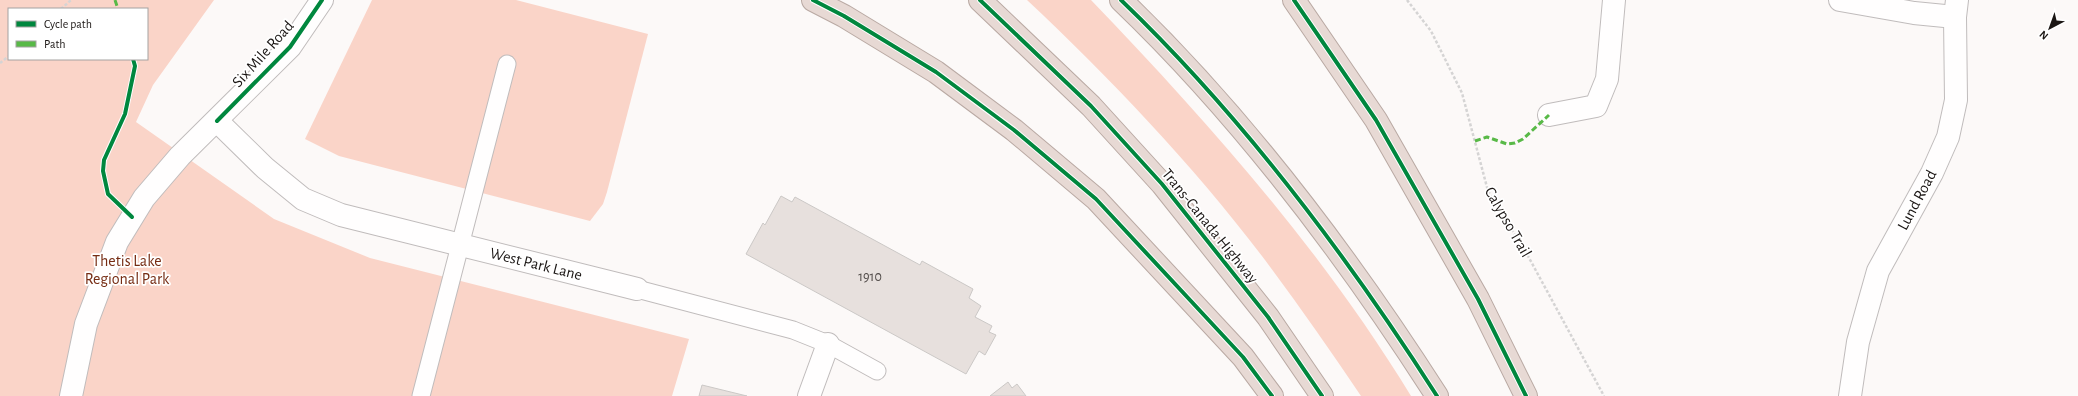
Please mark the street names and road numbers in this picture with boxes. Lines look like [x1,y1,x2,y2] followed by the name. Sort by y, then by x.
[229,18,297,90] street label: Six Mile Road
[1158,165,1261,287] street label: Trans-Canada Highway
[1895,167,1939,233] street label: Lund Road
[1481,184,1534,260] street label: Calypso Trail
[488,245,584,283] street label: West Park Lane

